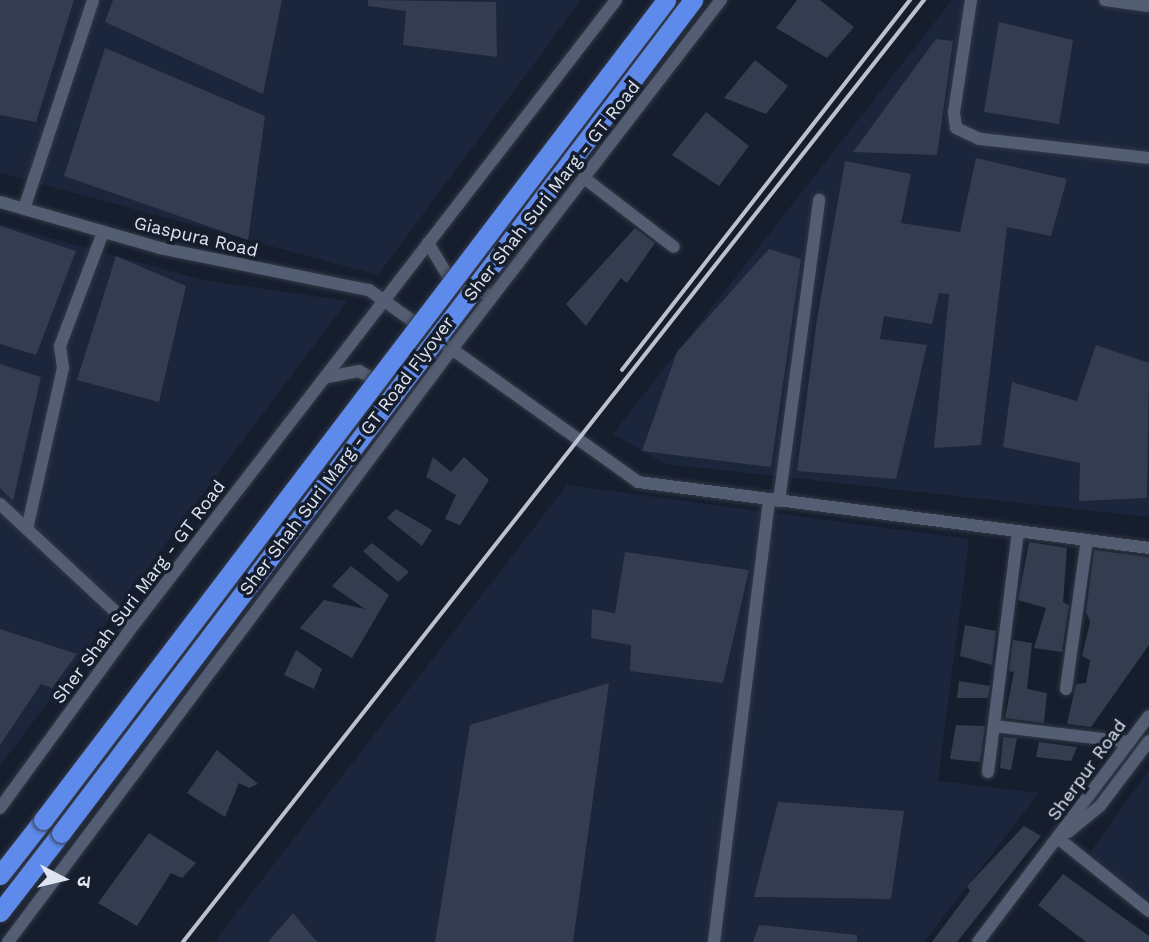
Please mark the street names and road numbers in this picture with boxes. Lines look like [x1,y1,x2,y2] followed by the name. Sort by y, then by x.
[459,76,645,306] street label: Sher Shah Suri Marg - GT Road
[132,212,260,262] street label: Giaspura Road
[235,312,459,600] street label: Sher Shah Suri Marg - GT Road Flyover
[48,476,230,708] street label: Sher Shah Suri Marg - GT Road
[1043,715,1131,825] street label: Sherpur Road

